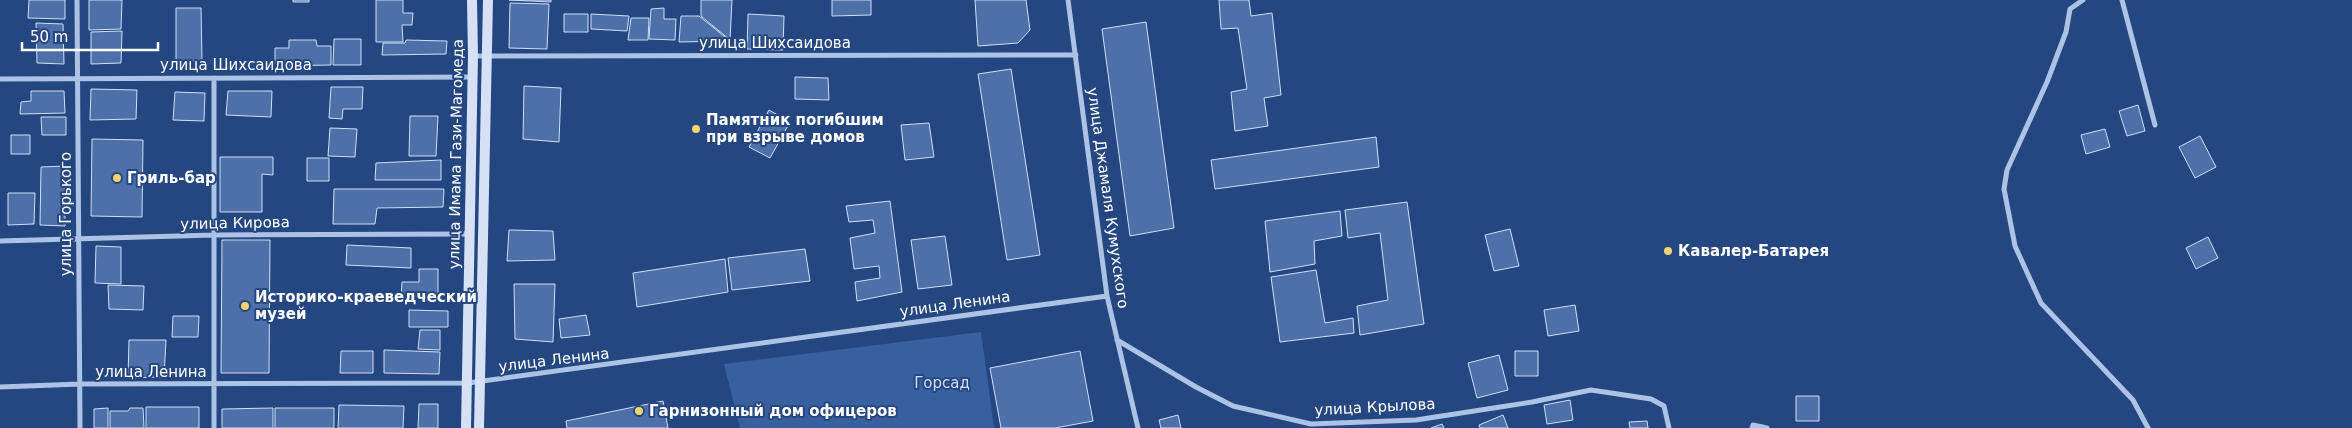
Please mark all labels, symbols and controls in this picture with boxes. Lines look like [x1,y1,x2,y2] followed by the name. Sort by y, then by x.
[22,20,159,52] scale bar
[30,28,68,46] text: 50 m
[699,34,851,52] street label: улица Шихсаидова
[445,39,467,269] street label: улица Имама Гази-Магомеда
[160,56,312,74] street label: улица Шихсаидова
[1084,86,1132,310] street label: улица Джамаля Кумухского
[706,111,884,146] place label: Памятник погибшим при взрыве домов
[690,123,702,135] marker: Памятник погибшим при взрыве домов
[57,152,75,276] street label: улица Горького
[127,169,216,187] place label: Гриль-бар
[111,172,123,184] marker: Гриль-бар
[180,213,290,233] street label: улица Кирова
[1678,242,1829,260] place label: Кавалер-Батарея
[1662,245,1674,257] marker: Кавалер-Батарея
[899,287,1011,321] street label: улица Ленина
[255,288,477,323] place label: Историко-краеведческий музей
[239,300,251,312] marker: Историко-краеведческий музей
[498,344,610,376] street label: улица Ленина
[95,363,207,381] street label: улица Ленина
[914,374,970,392] park label: Горсад
[1314,395,1436,419] street label: улица Крылова
[649,402,897,420] place label: Гарнизонный дом офицеров
[633,405,645,417] marker: Гарнизонный дом офицеров

